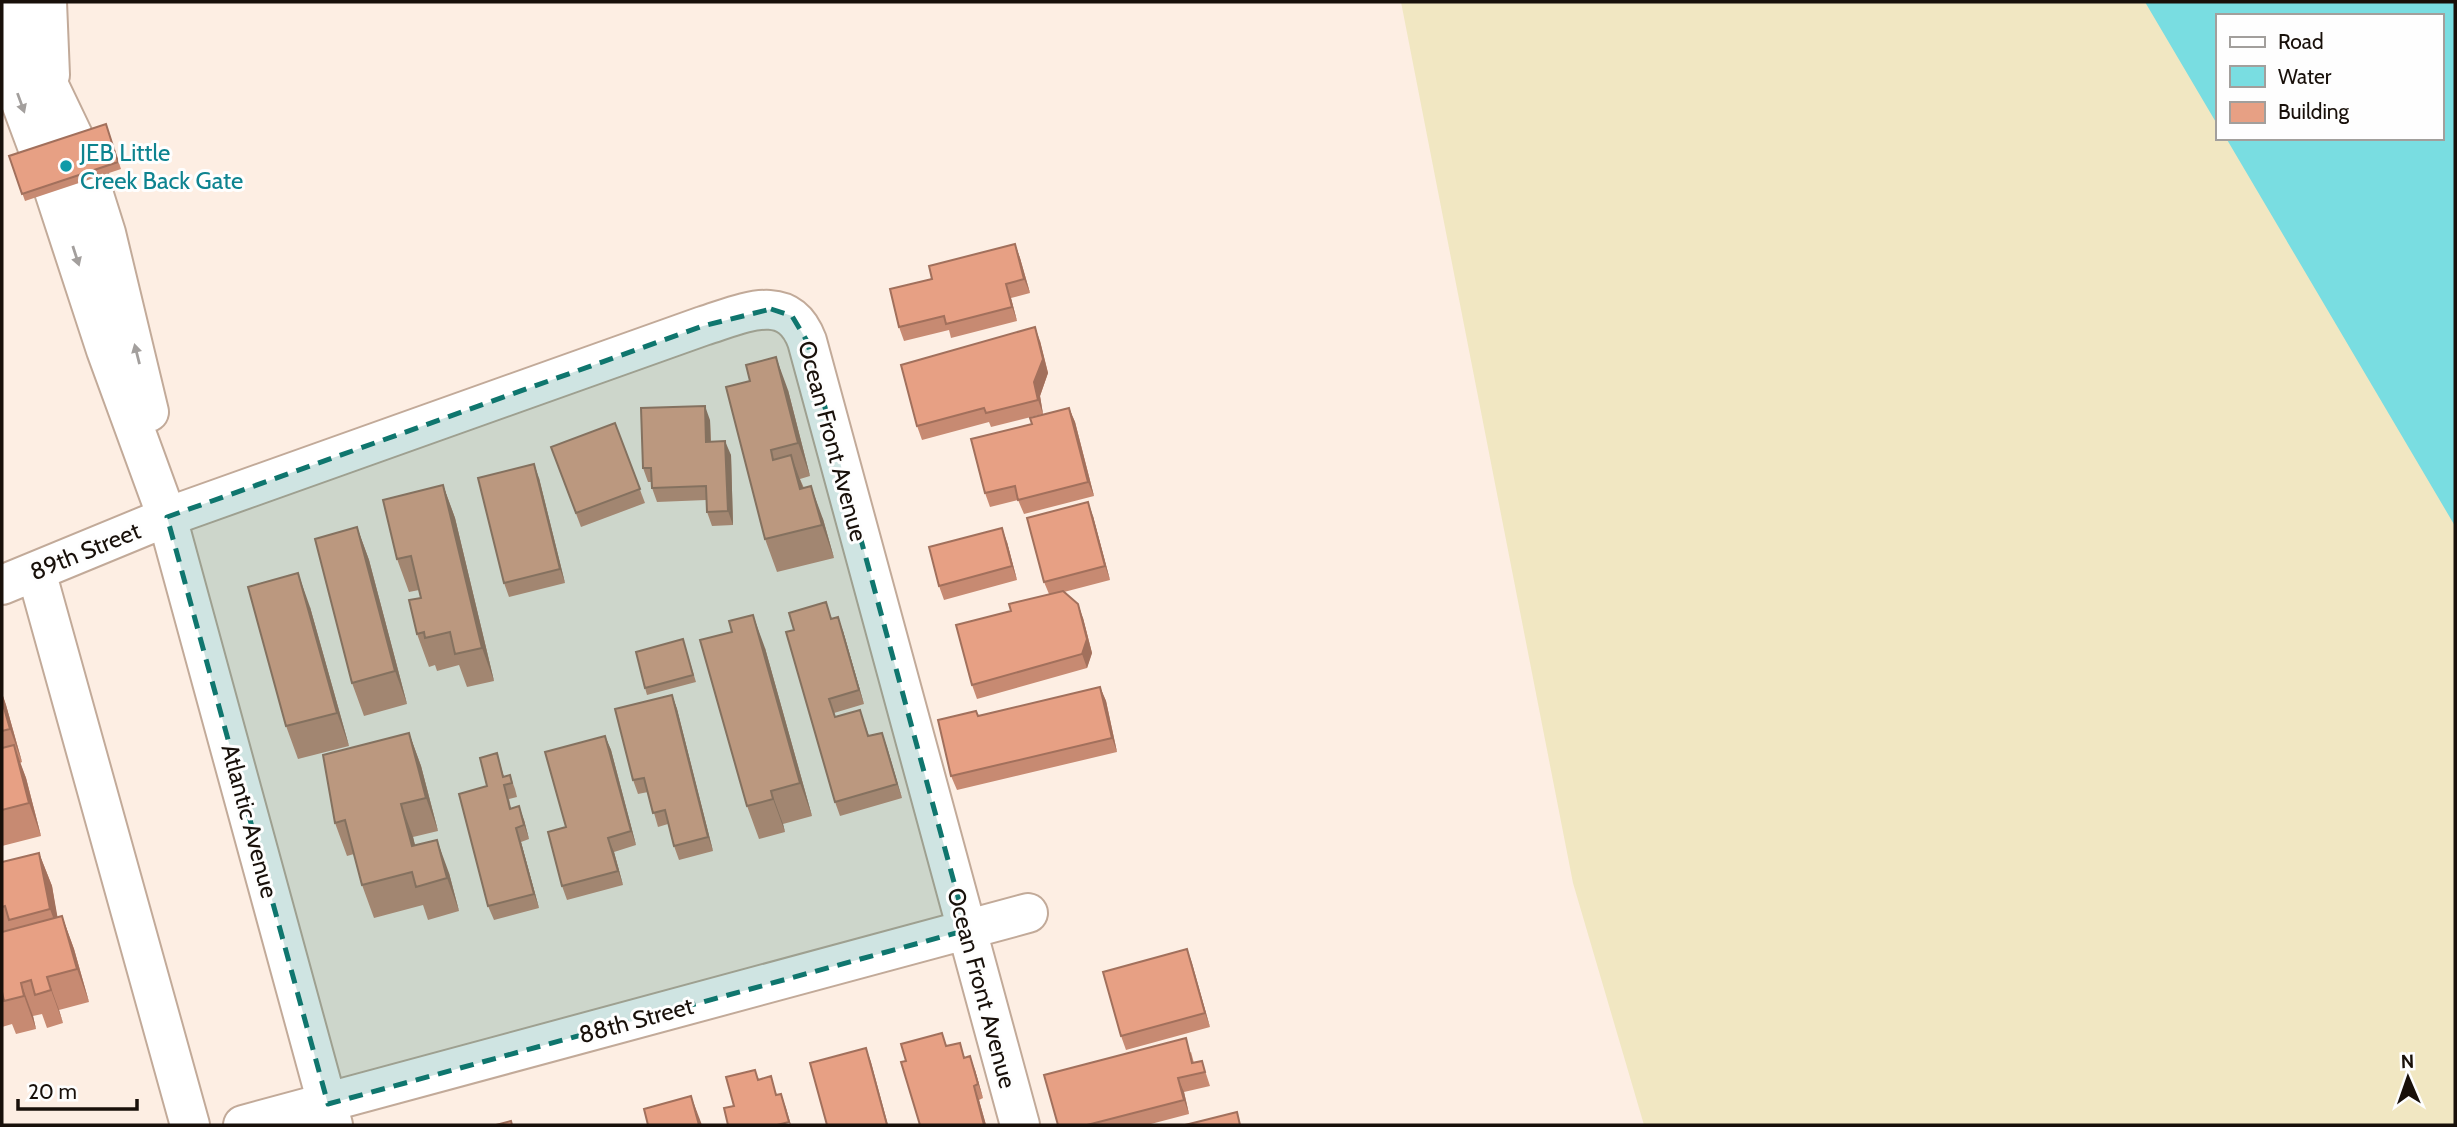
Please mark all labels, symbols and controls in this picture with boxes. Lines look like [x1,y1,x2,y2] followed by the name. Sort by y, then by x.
[2216,14,2443,140] legend
[2278,29,2324,54] text: Road
[2278,64,2332,89] text: Water
[15,93,26,114] one-way arrow
[2278,99,2350,124] text: Building
[79,138,243,195] place label: JEB Little Creek Back Gate
[58,158,74,174] marker: JEB Little Creek Back Gate
[71,245,81,266] one-way arrow
[792,338,874,544] street label: Ocean Front Avenue
[131,343,142,365] one-way arrow
[26,516,144,586] street label: 89th Street
[216,741,284,901] street label: Atlantic Avenue
[941,885,1023,1091] street label: Ocean Front Avenue
[576,991,696,1049] street label: 88th Street
[2373,1043,2443,1113] north arrow
[2400,1050,2415,1073] text: N
[18,1068,136,1112] scale bar
[28,1079,77,1104] text: 20 m

